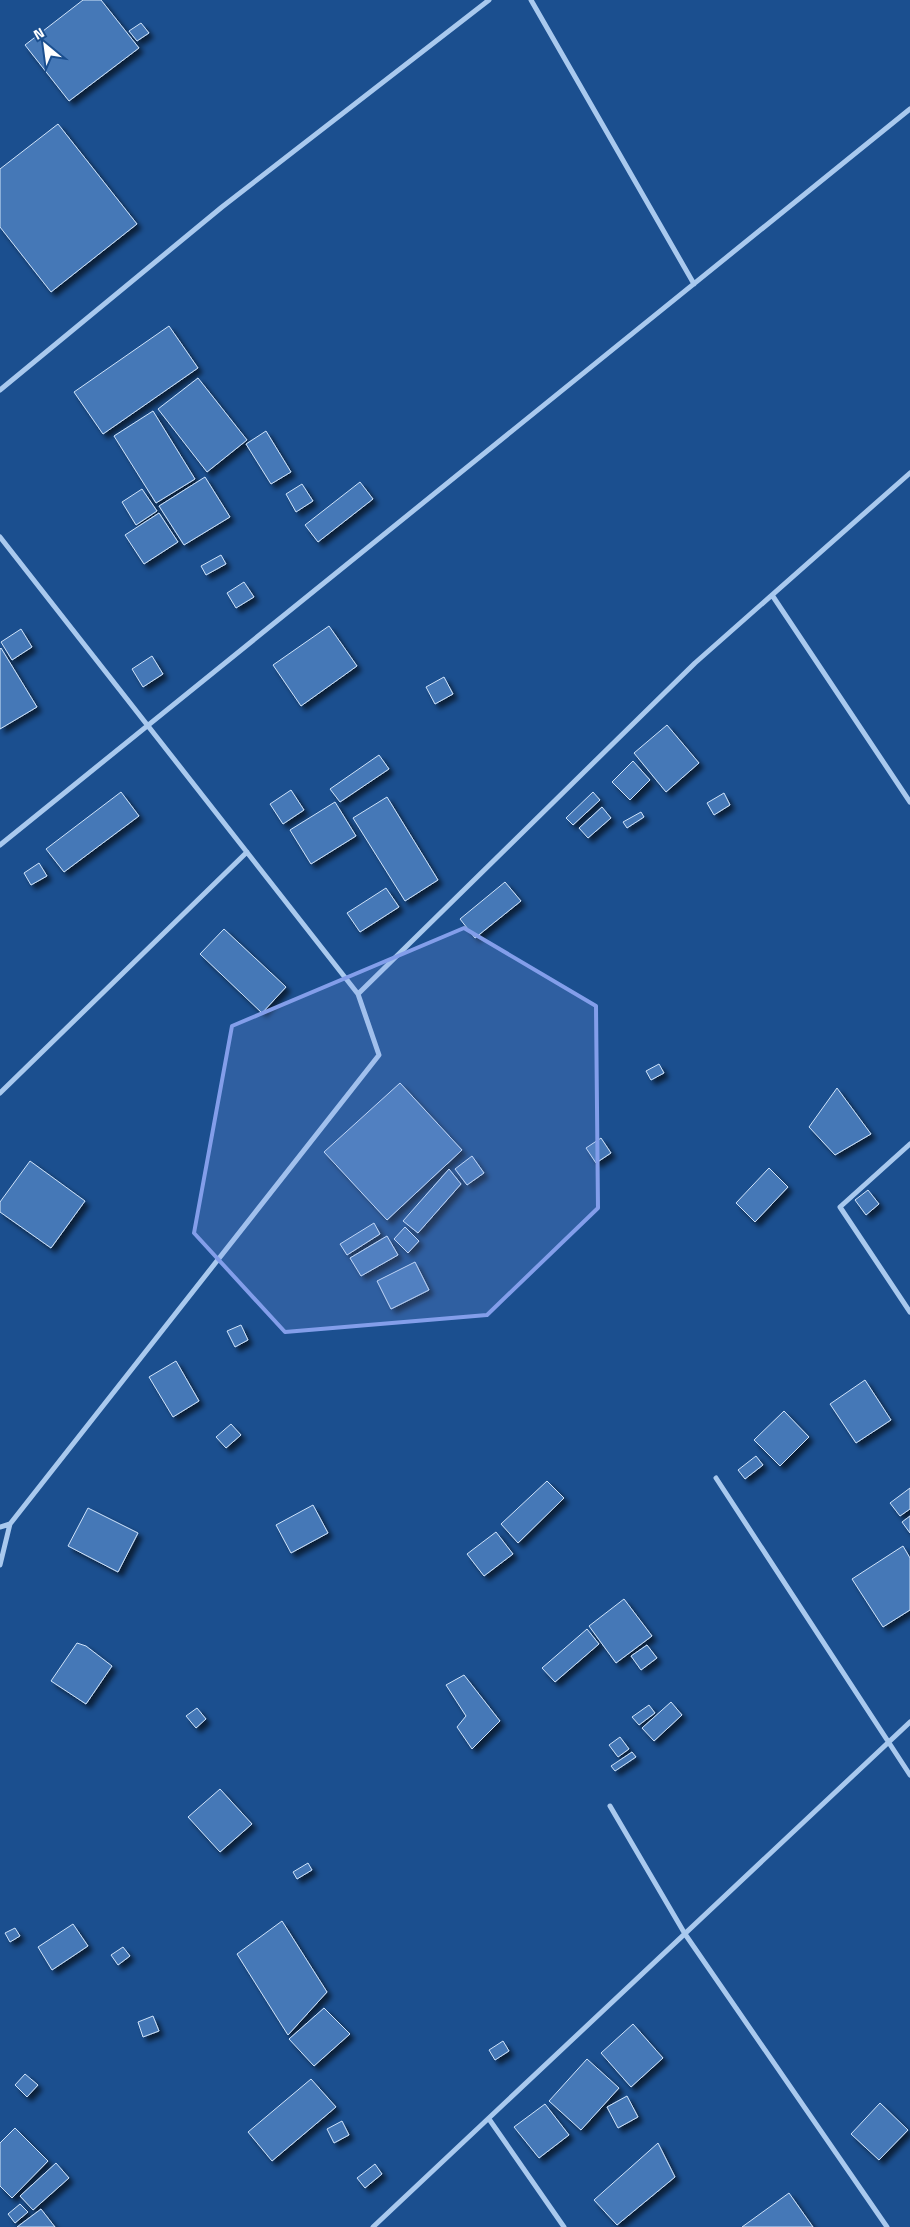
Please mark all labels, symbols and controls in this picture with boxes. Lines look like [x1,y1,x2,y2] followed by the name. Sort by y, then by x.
[20,20,70,70] north arrow
[29,22,48,45] text: N

